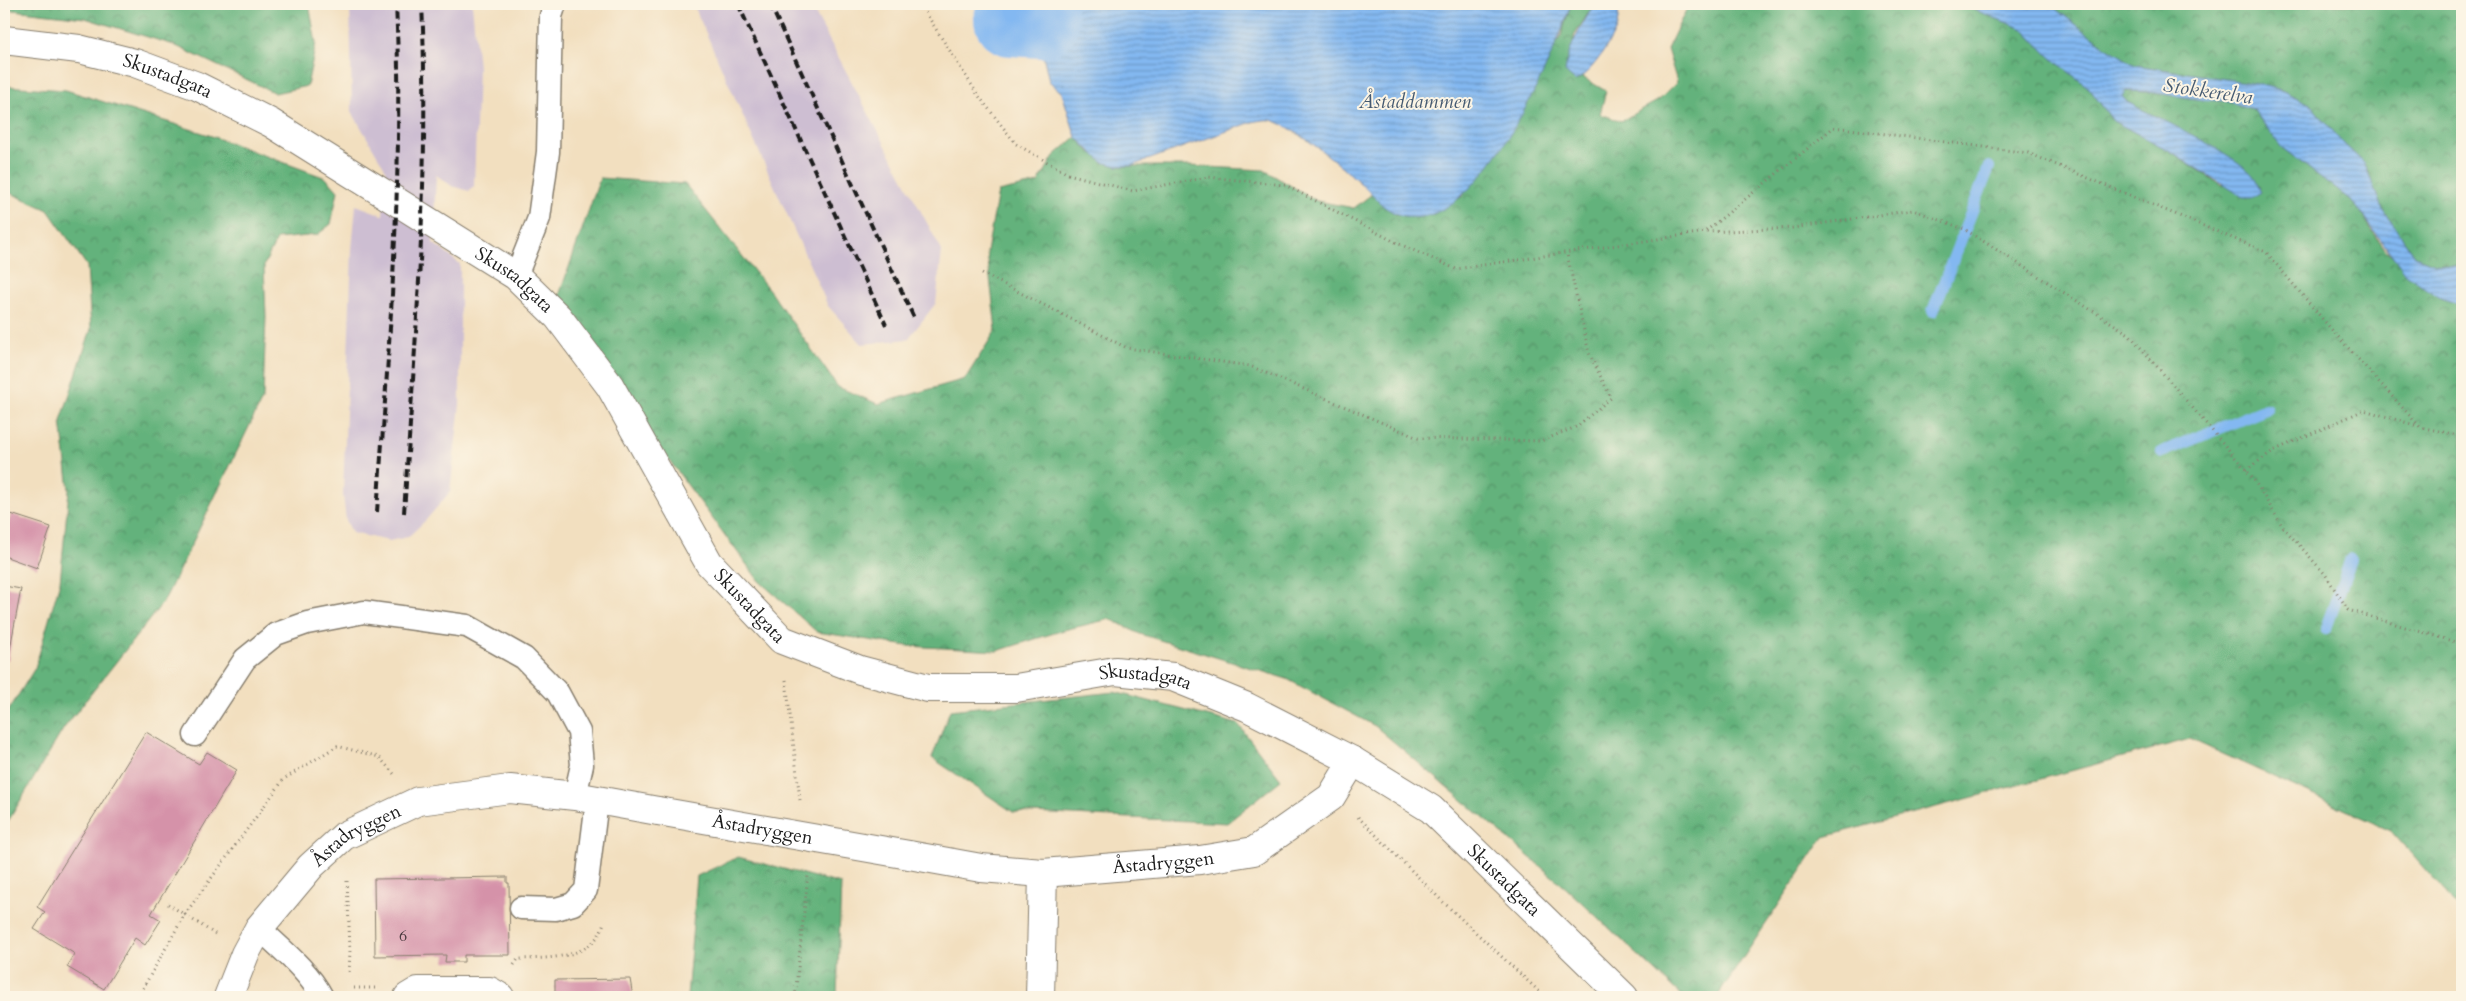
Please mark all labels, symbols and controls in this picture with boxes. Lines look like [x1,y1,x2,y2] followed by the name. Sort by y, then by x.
[120,47,217,105] street label: Skustadgata
[2162,71,2254,111] water label: Stokkerelva
[1358,88,1471,115] water label: Åstaddammen
[470,241,559,319] street label: Skustadgata
[708,563,791,649] street label: Skustadgata
[1097,657,1196,696] street label: Skustadgata
[305,798,406,873] street label: Åstadryggen
[710,808,815,851] street label: Åstadryggen
[1461,838,1547,922] street label: Skustadgata
[1111,845,1216,880] street label: Åstadryggen
[399,925,407,947] house number: 6

